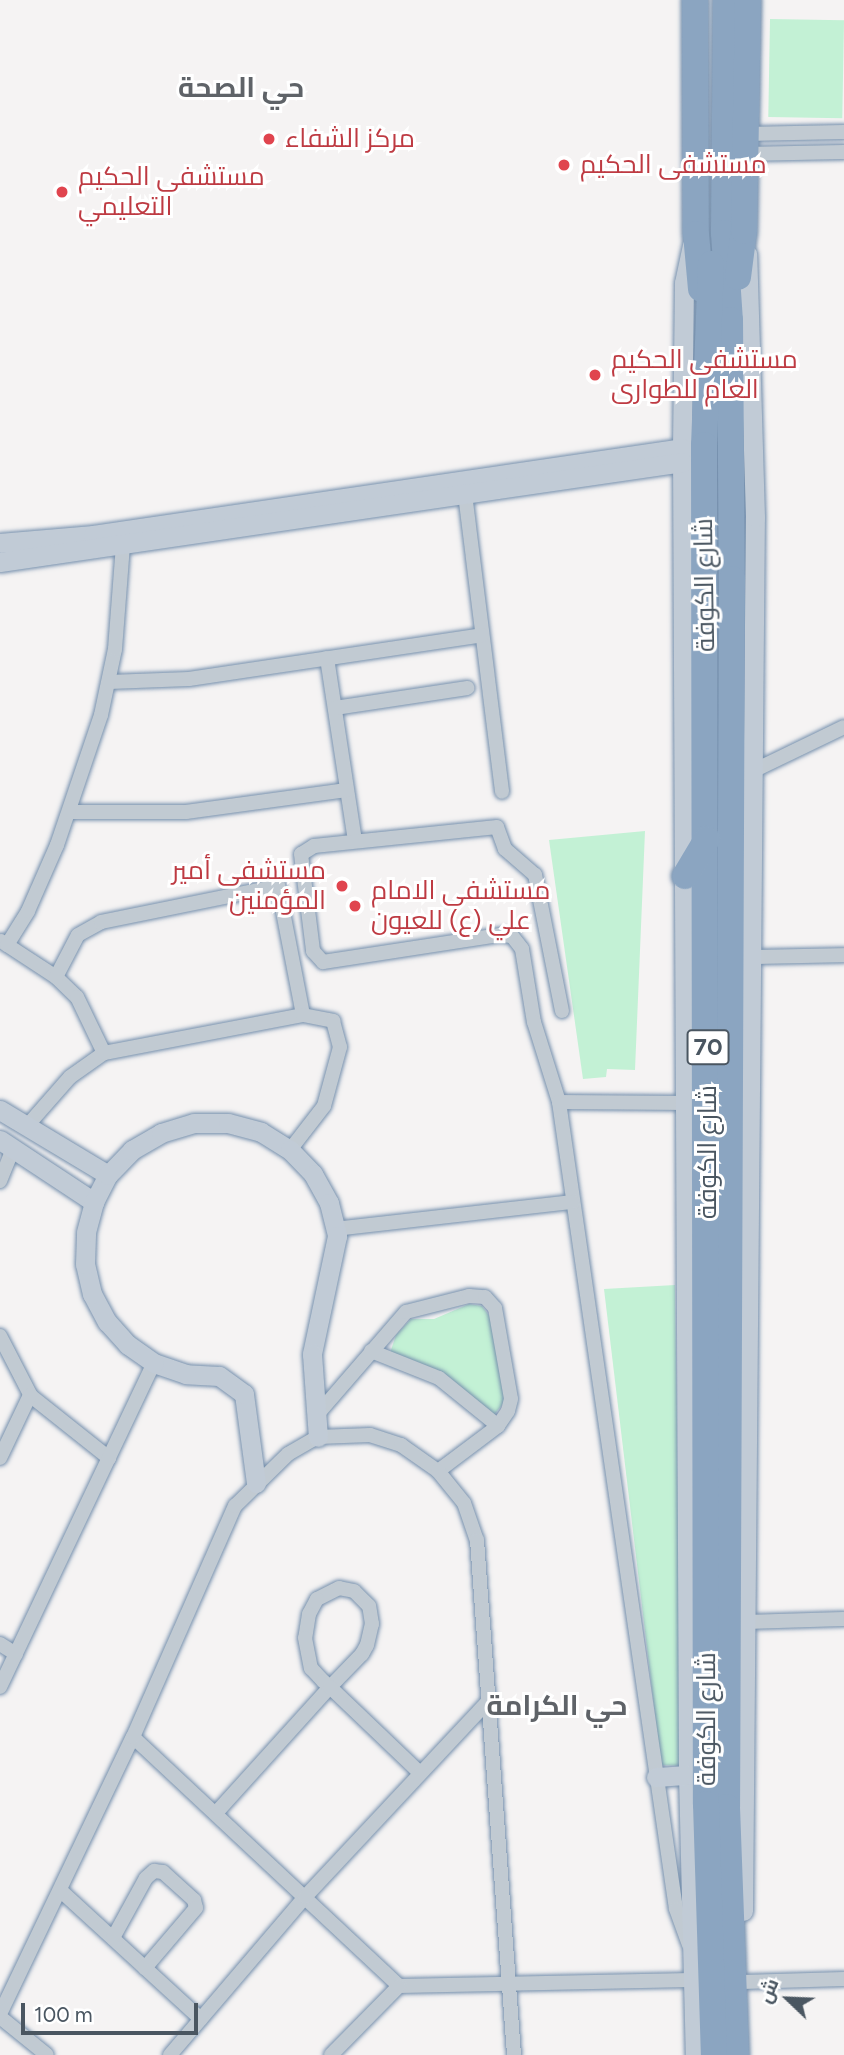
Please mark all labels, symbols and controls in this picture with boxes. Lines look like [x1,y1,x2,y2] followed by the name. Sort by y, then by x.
[178,70,304,104] district label: حي الصحة
[285,123,415,155] place label: مركز الشفاء
[259,129,279,149] marker: مركز الشفاء
[580,149,767,181] place label: مستشفى الحكيم
[554,155,574,175] marker: مستشفى الحكيم
[78,161,265,222] place label: مستشفى الحكيم التعليمي
[52,182,72,202] marker: مستشفى الحكيم التعليمي
[611,344,798,406] place label: مستشفى الحكيم العام للطوارى
[585,365,605,385] marker: مستشفى الحكيم العام للطوارى
[688,518,722,652] street label: شارع الكوفة
[172,855,326,917] place label: مستشفى أمير المؤمنين
[371,875,550,936] place label: مستشفى الامام علي (ع) للعيون
[332,876,352,896] marker: مستشفى أمير المؤمنين
[345,896,365,916] marker: مستشفى الامام علي (ع) للعيون
[685,1027,731,1068] road number: 70
[692,1085,724,1219] street label: شارع الكوفة
[691,1652,723,1786] street label: شارع الكوفة
[487,1688,627,1722] district label: حي الكرامة
[753,1964,823,2034] north arrow
[753,1975,784,2006] text: ش
[24,1988,201,2032] scale bar
[34,2002,93,2027] text: 100 m

